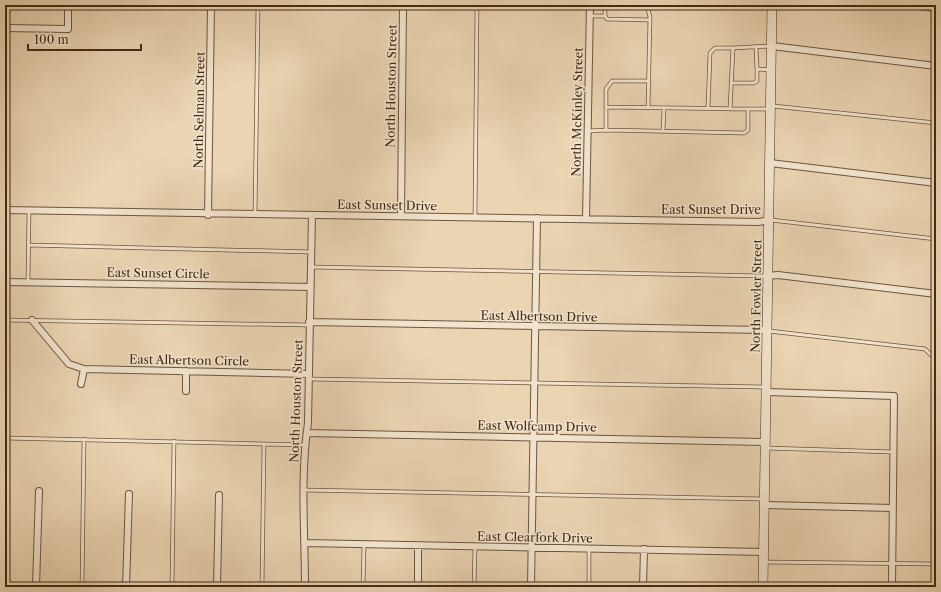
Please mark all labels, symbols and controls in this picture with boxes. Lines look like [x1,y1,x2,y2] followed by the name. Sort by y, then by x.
[382,24,400,148] street label: North Houston Street
[28,26,141,52] scale bar
[34,32,69,47] text: 100 m
[568,47,586,177] street label: North McKinley Street
[190,51,208,168] street label: North Selman Street
[337,197,437,213] street label: East Sunset Drive
[661,202,761,217] street label: East Sunset Drive
[748,238,765,353] street label: North Fowler Street
[106,265,210,281] street label: East Sunset Circle
[480,307,598,325] street label: East Albertson Drive
[286,338,306,463] street label: North Houston Street
[129,351,249,369] street label: East Albertson Circle
[477,417,597,435] street label: East Wolfcamp Drive
[477,528,593,546] street label: East Clearfork Drive

